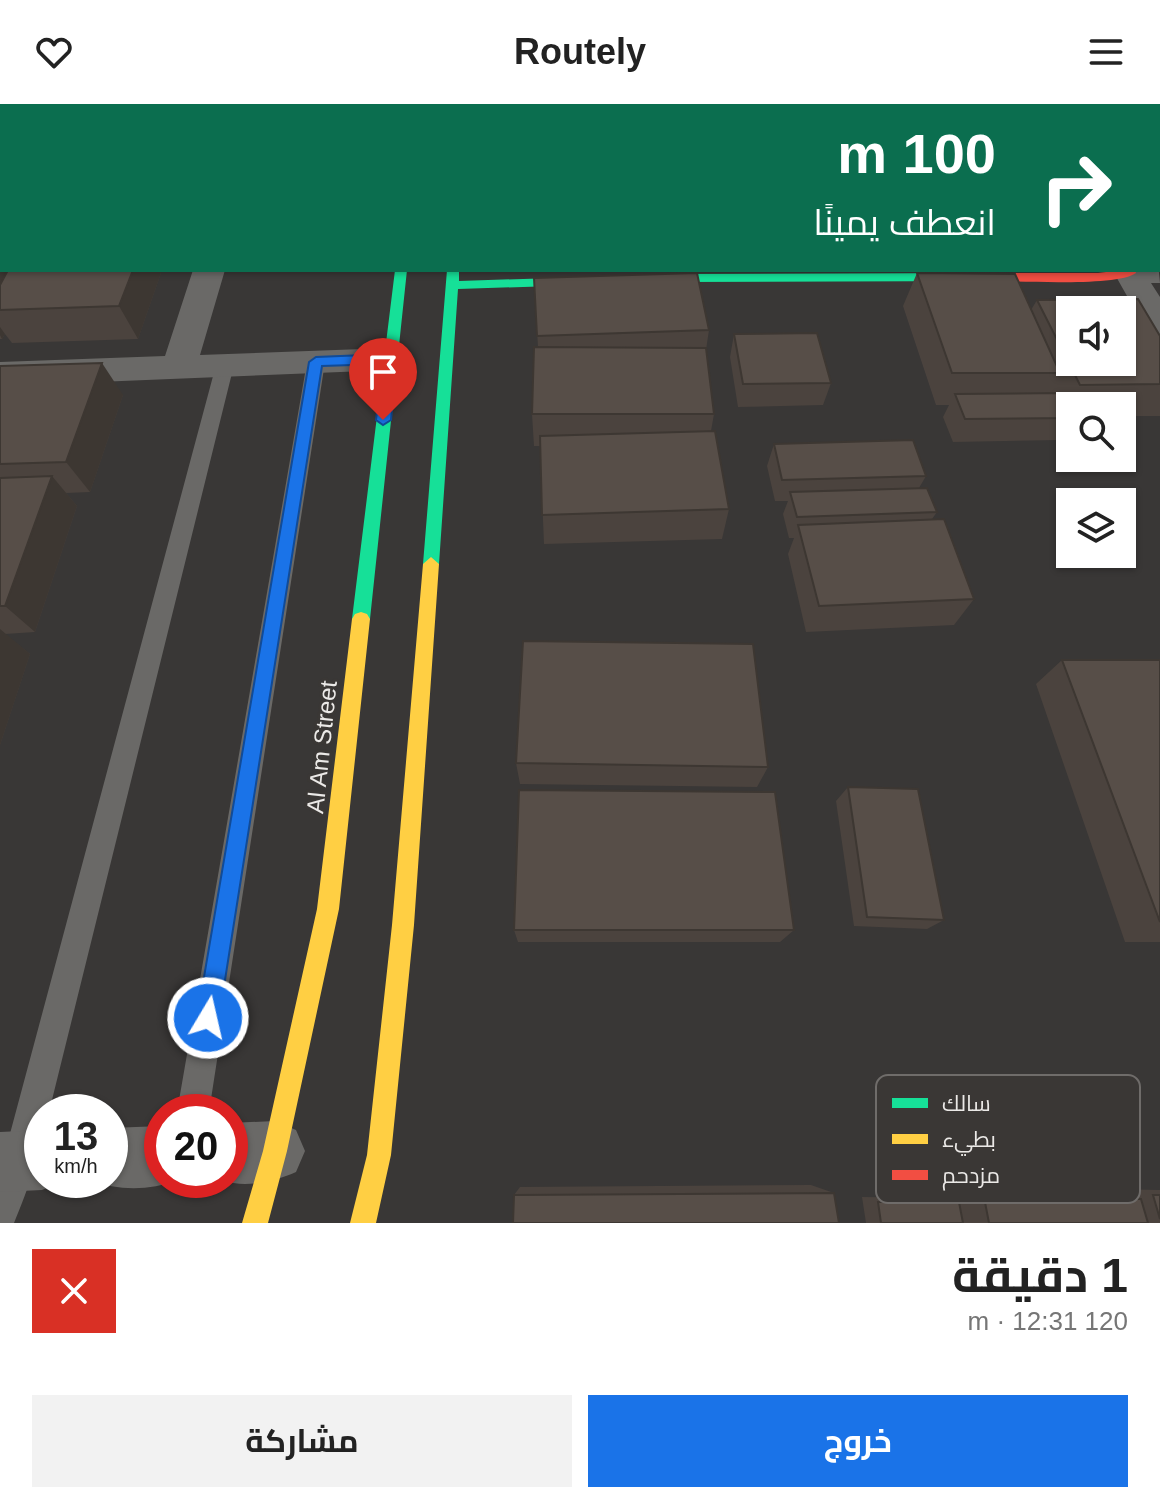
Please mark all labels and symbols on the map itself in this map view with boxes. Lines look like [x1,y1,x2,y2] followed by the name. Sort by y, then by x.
[349,338,417,420] pin
[301,679,342,815] street label: Al Am Street
[166,976,250,1060] position arrow
[876,1075,1140,1203] legend
[942,1091,991,1116] text: سالك
[144,1094,248,1198] speed limit sign: 20
[942,1127,996,1156] text: بطيء
[942,1163,1000,1191] text: مزدحم

